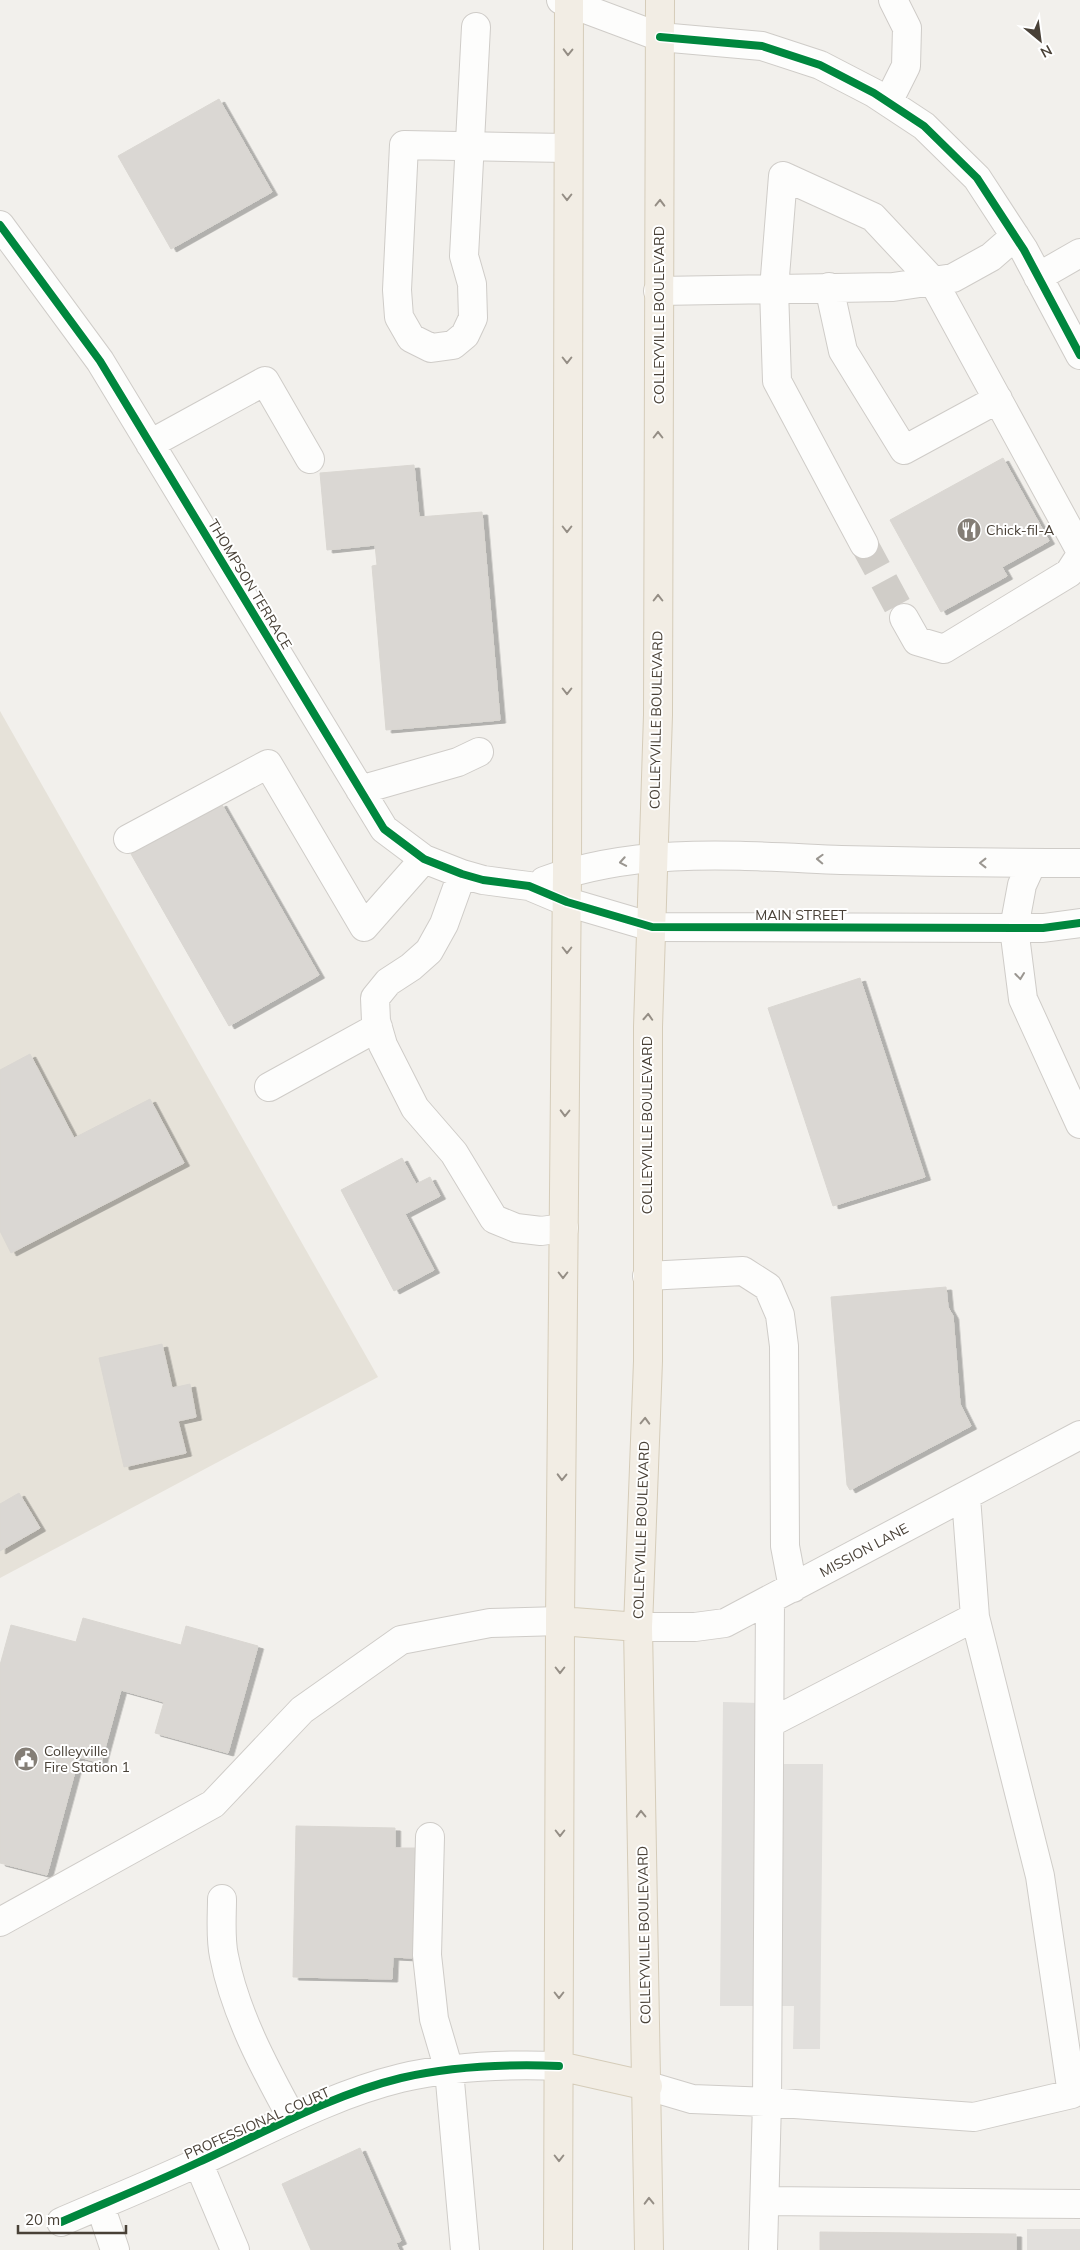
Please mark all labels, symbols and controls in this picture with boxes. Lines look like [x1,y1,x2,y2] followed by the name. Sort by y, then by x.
[1015,15,1065,65] north arrow
[1037,41,1055,62] text: N
[563,48,573,56] one-way arrow
[562,194,572,201] one-way arrow
[655,199,665,206] one-way arrow
[650,226,668,404] street label: COLLEYVILLE BOULEVARD
[562,356,572,364] one-way arrow
[653,431,663,439] one-way arrow
[204,516,296,652] street label: THOMPSON TERRACE
[956,517,982,543] restaurant icon: Chick-fil-A
[986,521,1055,539] place label: Chick-fil-A
[562,526,572,533] one-way arrow
[653,594,663,602] one-way arrow
[645,631,667,809] street label: COLLEYVILLE BOULEVARD
[562,688,572,696] one-way arrow
[816,854,824,864] one-way arrow
[619,857,627,867] one-way arrow
[979,858,986,868] one-way arrow
[755,906,847,924] street label: MAIN STREET
[562,947,572,955] one-way arrow
[1014,972,1025,980] one-way arrow
[643,1013,654,1021] one-way arrow
[638,1036,656,1214] street label: COLLEYVILLE BOULEVARD
[560,1110,570,1117] one-way arrow
[558,1272,569,1280] one-way arrow
[640,1417,651,1425] one-way arrow
[629,1441,653,1619] street label: COLLEYVILLE BOULEVARD
[557,1474,567,1481] one-way arrow
[817,1519,911,1581] street label: MISSION LANE
[555,1666,565,1674] one-way arrow
[44,1742,130,1776] place label: Colleyville Fire Station 1
[13,1746,39,1772] public building icon: Colleyville Fire Station 1
[636,1810,647,1818] one-way arrow
[555,1829,565,1837] one-way arrow
[633,1846,655,2024] street label: COLLEYVILLE BOULEVARD
[554,1992,564,1999] one-way arrow
[181,2083,333,2163] street label: PROFESSIONAL COURT
[554,2154,564,2162] one-way arrow
[644,2197,654,2205] one-way arrow
[18,2202,125,2234] scale bar
[25,2210,60,2229] text: 20 m

